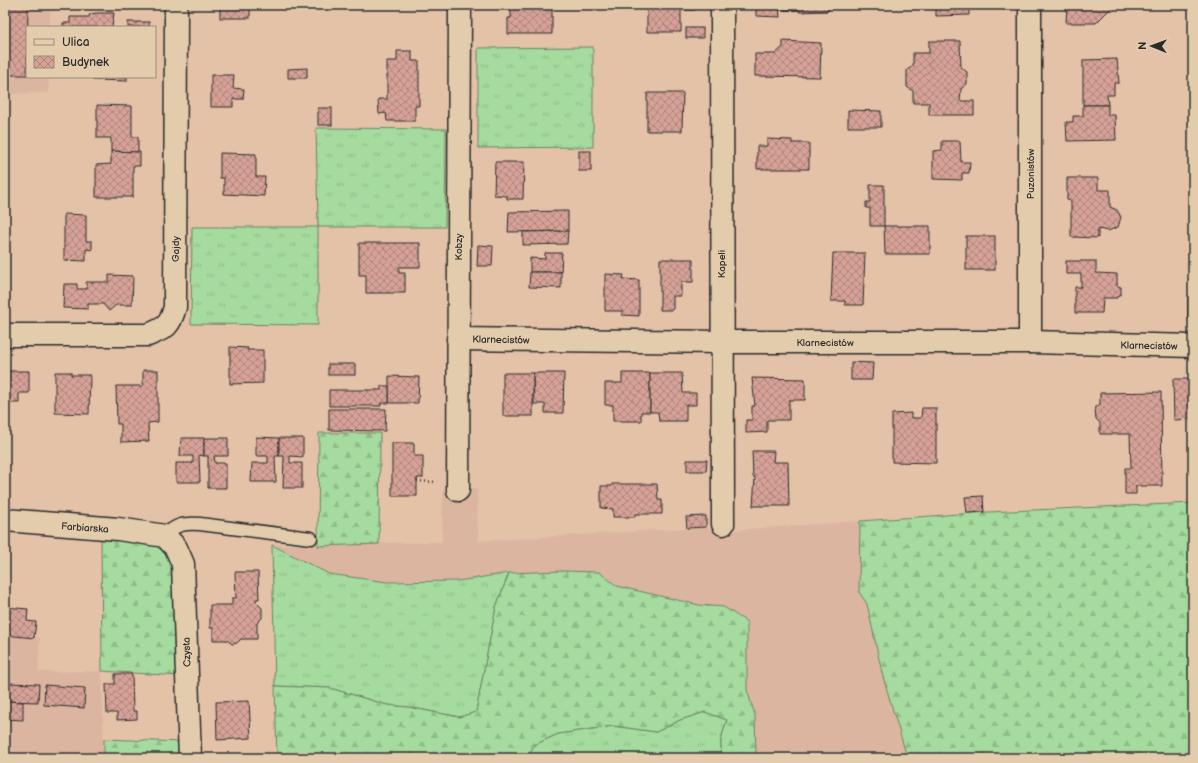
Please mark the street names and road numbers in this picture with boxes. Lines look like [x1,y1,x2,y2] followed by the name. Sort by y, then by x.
[1025,149,1037,199] street label: Puzonistów
[453,233,465,260] street label: Kobzy
[170,236,182,262] street label: Gajdy
[716,250,728,278] street label: Kapeli
[472,334,530,347] street label: Klarnecistów
[796,337,854,349] street label: Klarnecistów
[1120,340,1178,353] street label: Klarnecistów
[61,520,109,536] street label: Farbiarska
[180,637,194,667] street label: Czysta

